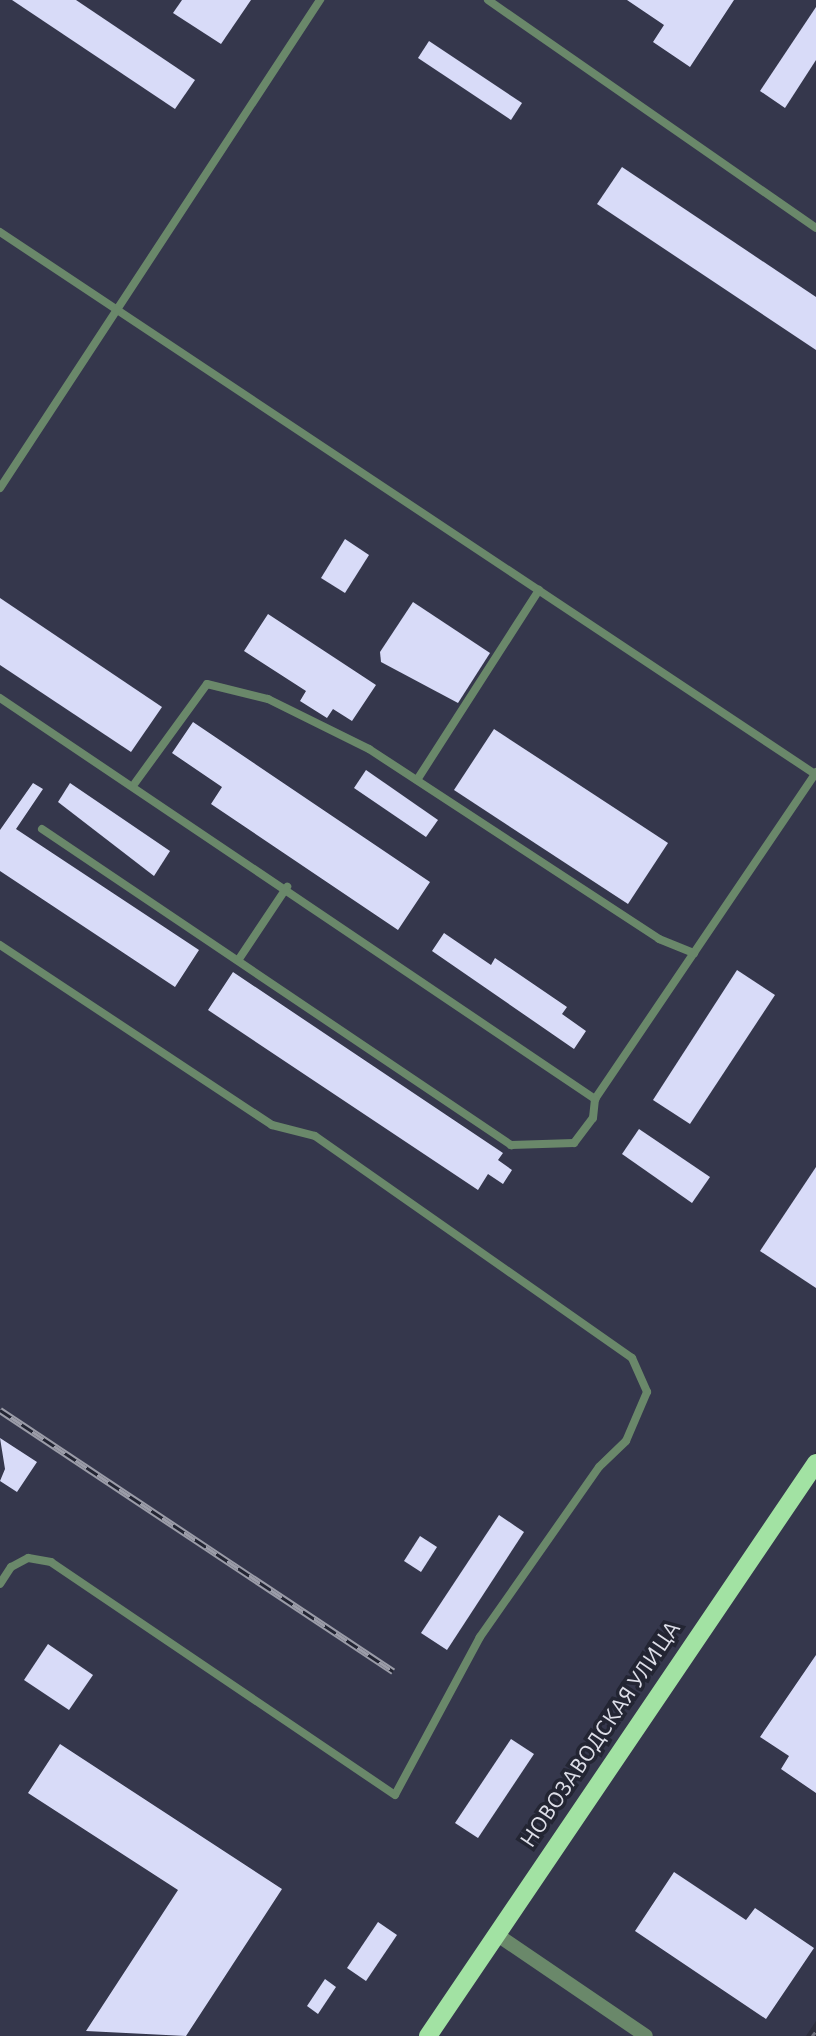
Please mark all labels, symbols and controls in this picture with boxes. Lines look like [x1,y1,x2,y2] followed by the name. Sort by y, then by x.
[514,1616,688,1854] street label: НОВОЗАВОДСКАЯ УЛИЦА

